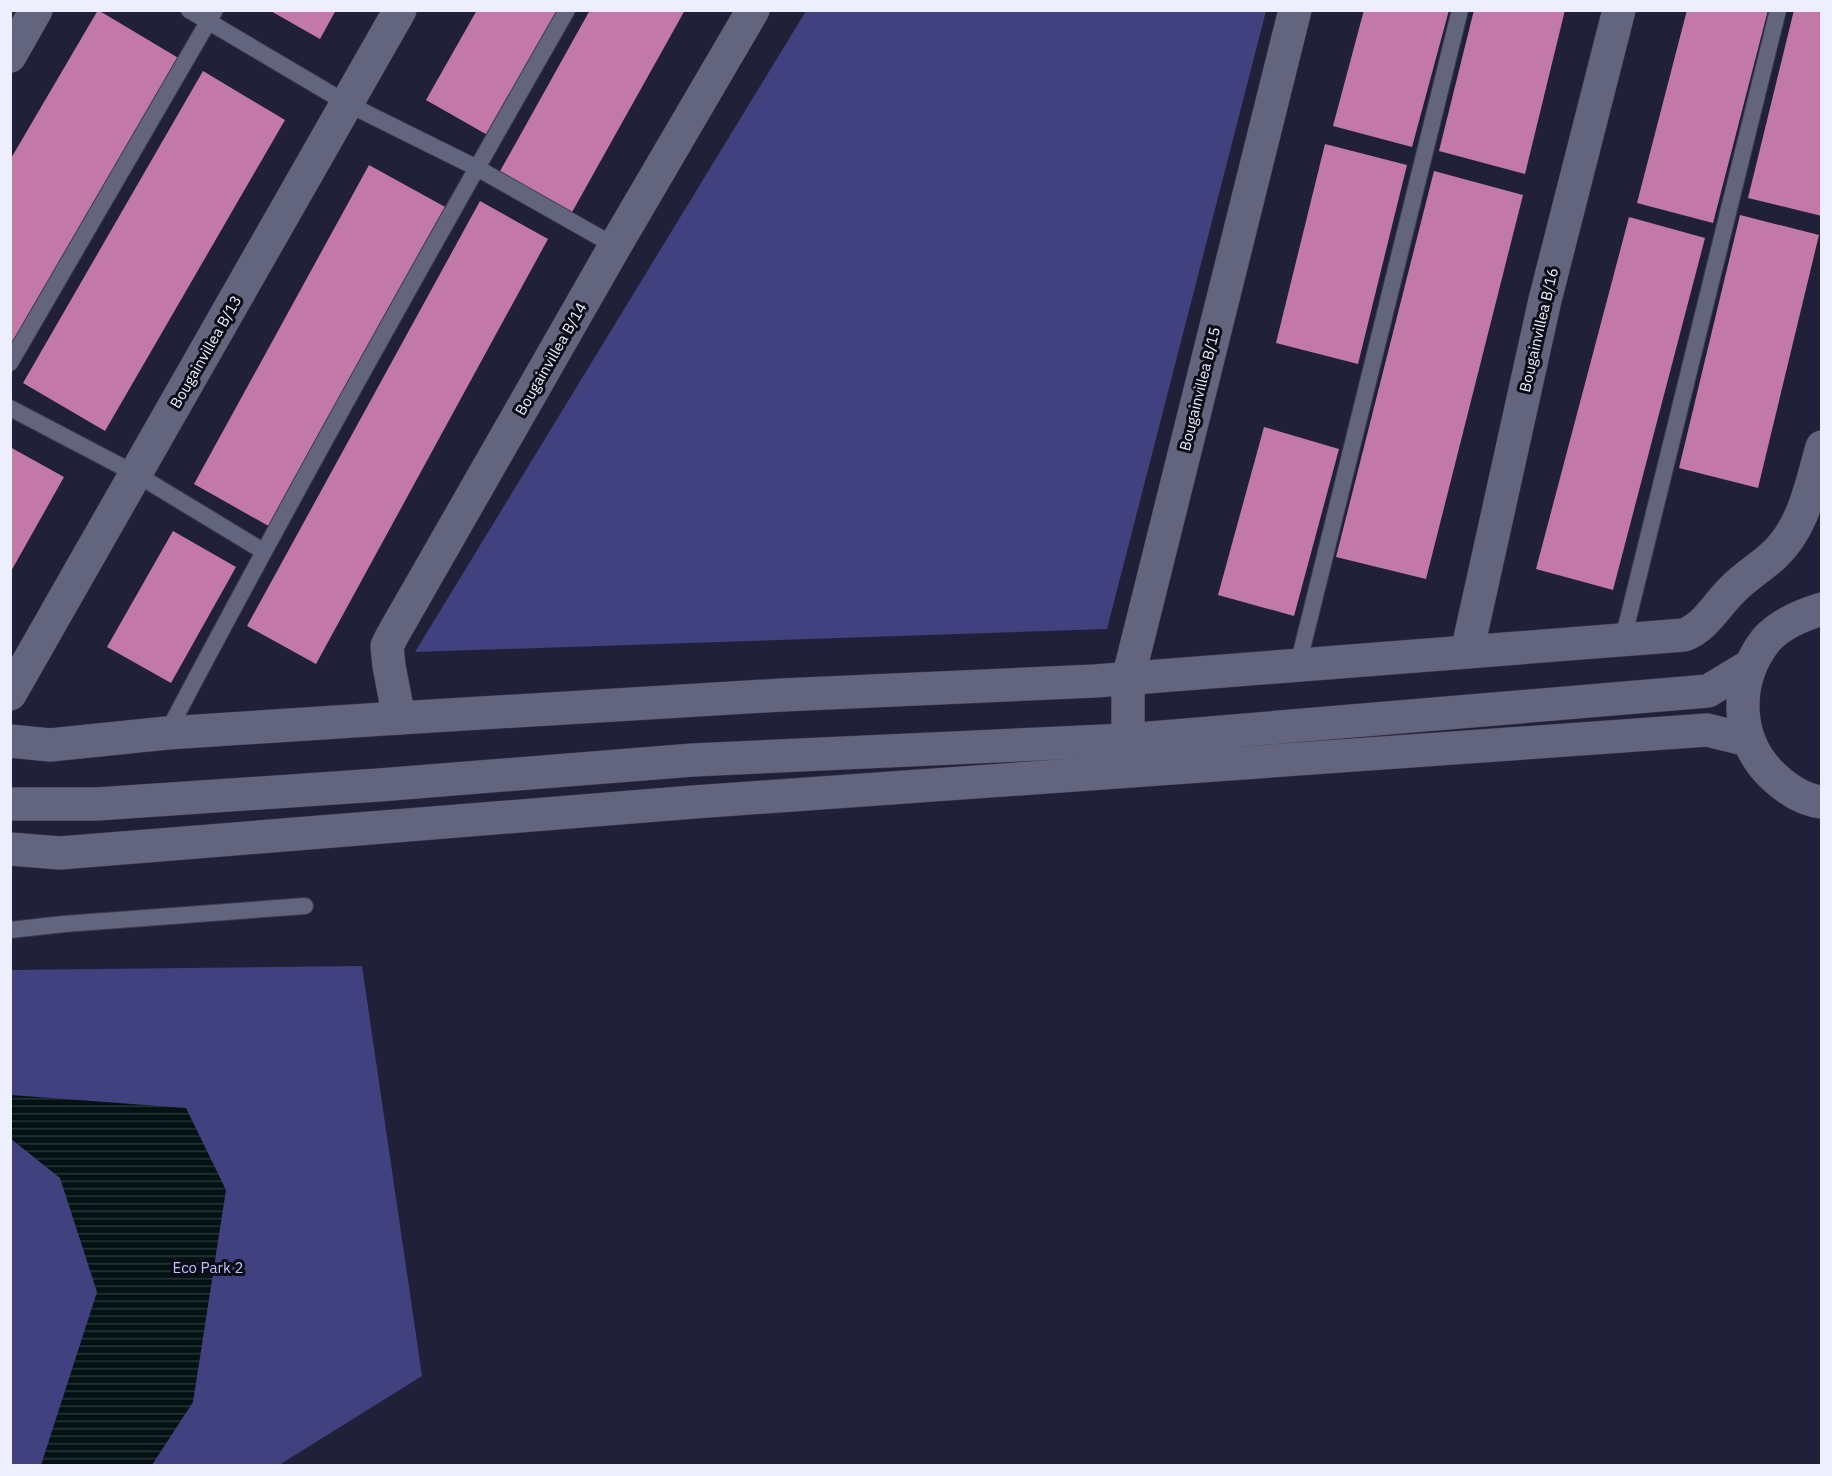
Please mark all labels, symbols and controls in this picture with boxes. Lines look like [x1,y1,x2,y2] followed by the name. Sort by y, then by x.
[1515,266,1562,394] street label: Bougainvillea B/16
[166,292,246,412] street label: Bougainvillea B/13
[511,299,591,419] street label: Bougainvillea B/14
[1175,325,1224,453] street label: Bougainvillea B/15
[173,1258,243,1277] park label: Eco Park 2

